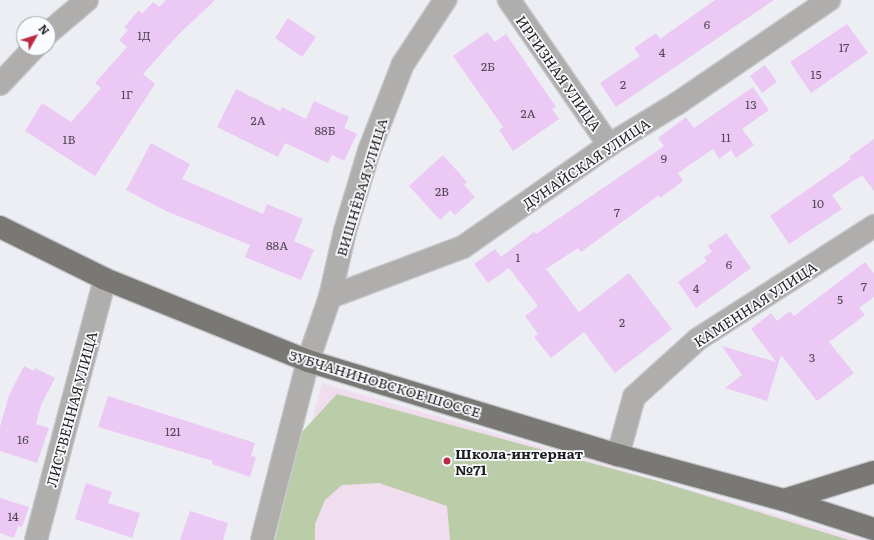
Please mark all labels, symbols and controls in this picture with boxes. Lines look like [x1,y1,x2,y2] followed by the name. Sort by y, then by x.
[513,12,605,134] street label: ИРГИЗНАЯ УЛИЦА
[16,16,56,56] north arrow
[704,18,710,32] house number: 6
[35,20,54,38] text: N
[137,29,151,43] house number: 1Д
[839,41,849,55] house number: 17
[659,46,665,60] house number: 4
[481,60,495,74] house number: 2Б
[811,68,821,82] house number: 15
[620,78,626,92] house number: 2
[121,88,133,102] house number: 1Г
[745,98,757,112] house number: 13
[521,107,535,121] house number: 2А
[251,114,265,128] house number: 2А
[519,114,653,212] street label: ДУНАЙСКАЯ УЛИЦА
[332,116,390,258] street label: ВИШНЁВАЯ УЛИЦА
[314,124,336,138] house number: 88Б
[721,131,731,145] house number: 11
[63,133,75,147] house number: 1В
[661,152,667,166] house number: 9
[435,185,449,199] house number: 2В
[812,197,824,211] house number: 10
[614,206,620,220] house number: 7
[266,239,288,253] house number: 88А
[516,251,520,265] house number: 1
[690,258,820,350] street label: КАМЕННАЯ УЛИЦА
[726,258,732,272] house number: 6
[861,280,867,294] house number: 7
[693,282,699,296] house number: 4
[837,293,843,307] house number: 5
[619,316,625,330] house number: 2
[42,329,100,489] street label: ЛИСТВЕННАЯ УЛИЦА
[287,346,483,420] street label: ЗУБЧАНИНОВСКОЕ ШОССЕ
[809,351,815,365] house number: 3
[165,425,181,439] house number: 121
[17,433,29,447] house number: 16
[455,445,583,478] place label: Школа-интернат №71
[442,456,452,466] marker: Школа-интернат №71
[7,510,19,524] house number: 14

